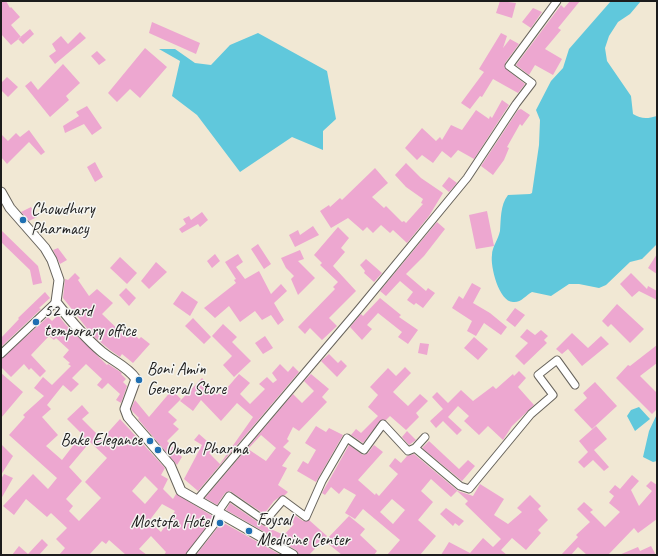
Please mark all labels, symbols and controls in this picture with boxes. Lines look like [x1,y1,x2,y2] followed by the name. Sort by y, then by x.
[31,200,94,240] place label: Chowdhury Pharmacy
[18,215,28,225] marker: Chowdhury Pharmacy
[44,302,136,342] place label: 52 ward temporary office
[31,317,41,327] marker: 52 ward temporary office
[147,360,226,400] place label: Boni Amin General Store
[134,375,144,385] marker: Boni Amin General Store
[60,431,142,451] place label: Bake Elegance
[145,436,155,446] marker: Bake Elegance
[166,440,248,460] place label: Omar Pharma
[153,445,163,455] marker: Omar Pharma
[257,511,350,551] place label: Foysal Medicine Center
[131,513,212,533] place label: Mostofa Hotel
[215,518,225,528] marker: Mostofa Hotel
[244,526,254,536] marker: Foysal Medicine Center

